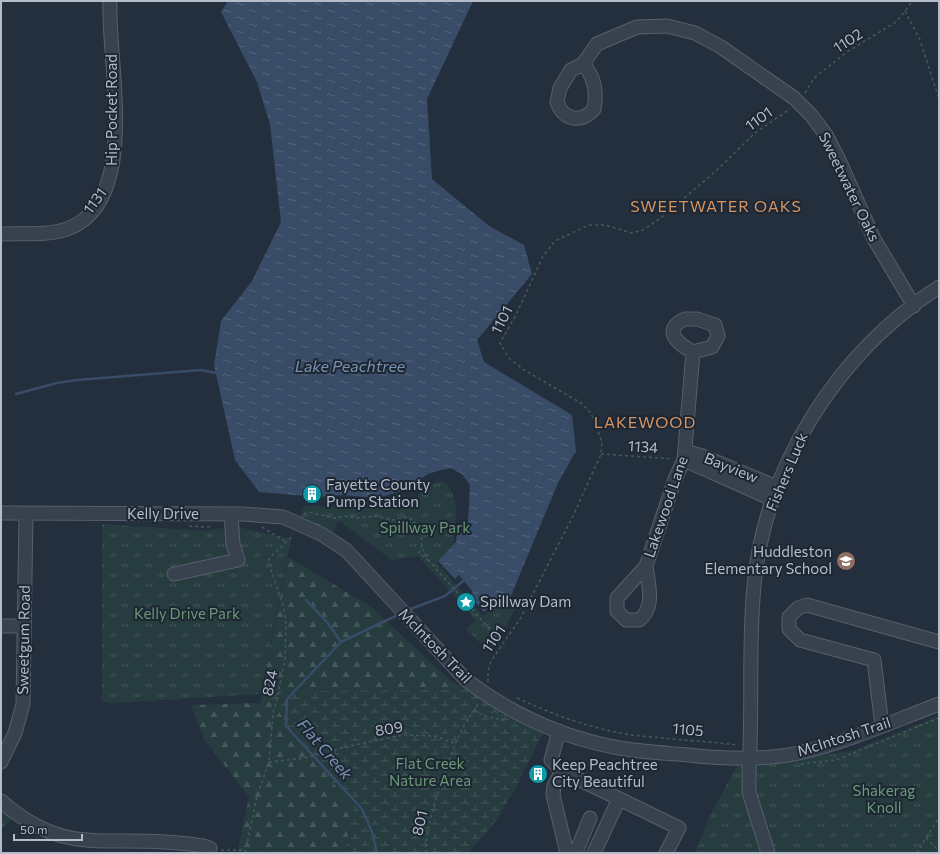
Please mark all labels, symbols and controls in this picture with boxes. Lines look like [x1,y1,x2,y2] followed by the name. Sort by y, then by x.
[830,24,865,56] street label: 1102
[102,54,120,166] street label: Hip Pocket Road
[741,102,775,134] street label: 1101
[816,129,884,244] street label: Sweetwater Oaks
[79,184,110,217] street label: 1131
[630,196,802,215] district label: SWEETWATER OAKS
[486,303,516,337] street label: 1101
[295,356,406,375] water label: Lake Peachtree
[594,412,696,431] district label: LAKEWOOD
[761,430,811,514] street label: Fishers Luck
[627,436,659,456] street label: 1134
[702,448,761,486] street label: Bayview
[639,454,691,560] street label: Lakewood Lane
[326,475,431,510] place label: Fayette County Pump Station
[301,483,323,505] building icon: Fayette County Pump Station
[127,504,199,522] street label: Kelly Drive
[380,518,470,536] park label: Spillway Park
[705,542,832,577] place label: Huddleston Elementary School
[835,550,857,572] school or university icon: Huddleston Elementary School
[13,585,33,695] street label: Sweetgum Road
[455,591,477,613] place icon: Spillway Dam
[480,592,571,610] place label: Spillway Dam
[134,604,240,622] park label: Kelly Drive Park
[395,604,476,687] street label: McIntosh Trail
[478,621,509,656] street label: 1101
[258,668,281,697] street label: 824
[795,712,893,760] street label: McIntosh Trail
[294,715,357,783] water label: Flat Creek
[373,717,404,739] street label: 809
[672,719,704,739] street label: 1105
[389,754,471,789] park label: Flat Creek Nature Area
[552,755,658,790] place label: Keep Peachtree City Beautiful
[527,763,549,785] building icon: Keep Peachtree City Beautiful
[853,781,915,816] park label: Shakerag Knoll
[407,808,431,837] street label: 801
[14,816,82,842] scale bar
[20,822,48,836] text: 50 m

